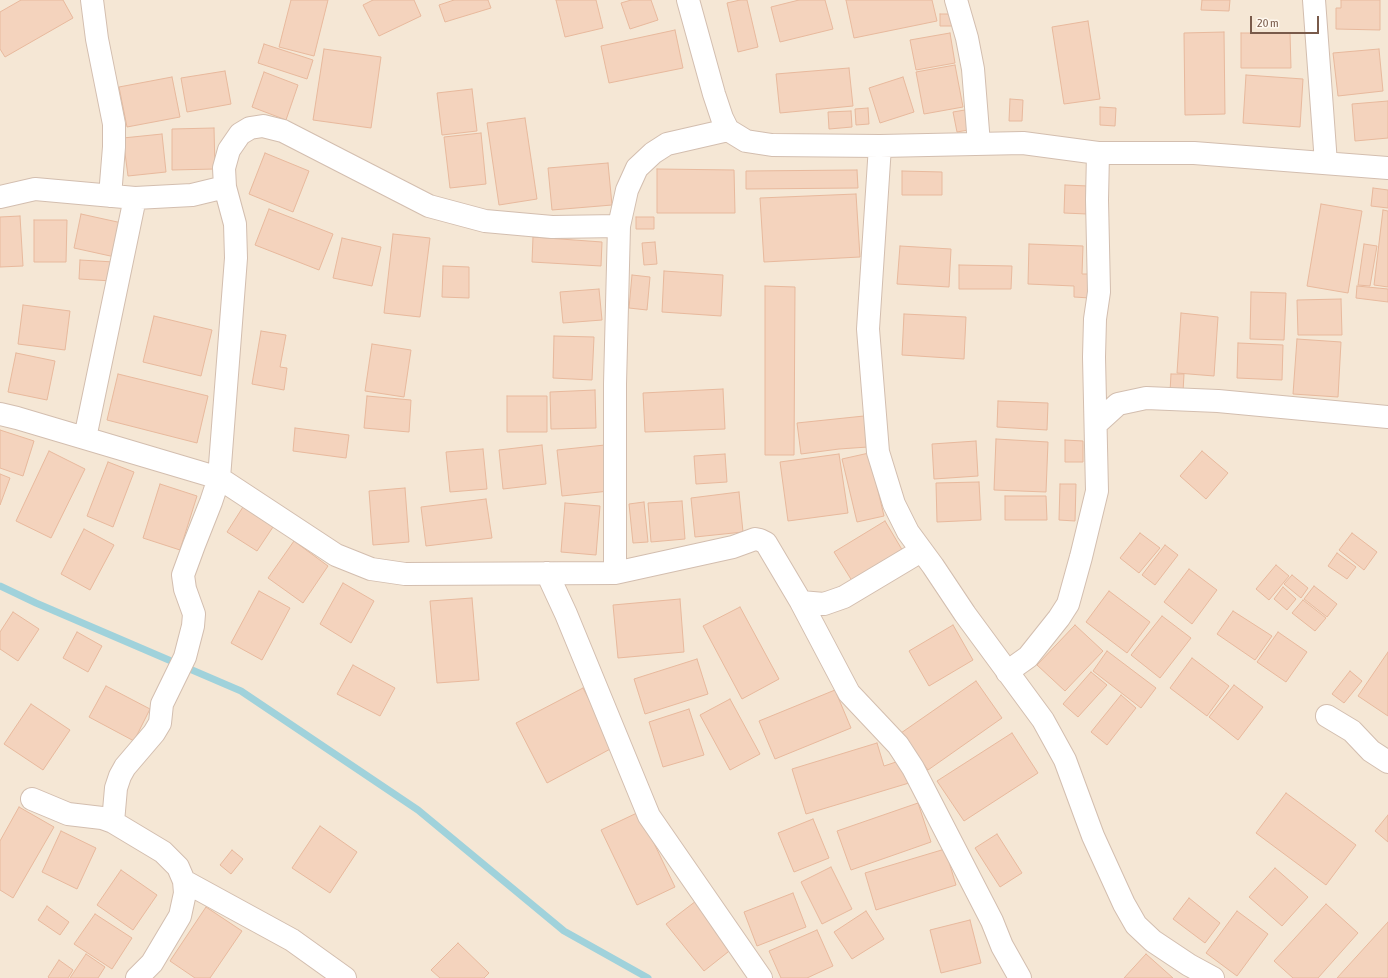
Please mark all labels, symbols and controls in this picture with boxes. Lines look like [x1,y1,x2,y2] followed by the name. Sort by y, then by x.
[1252,8,1321,34] scale bar
[1257,16,1279,30] text: 20 m

